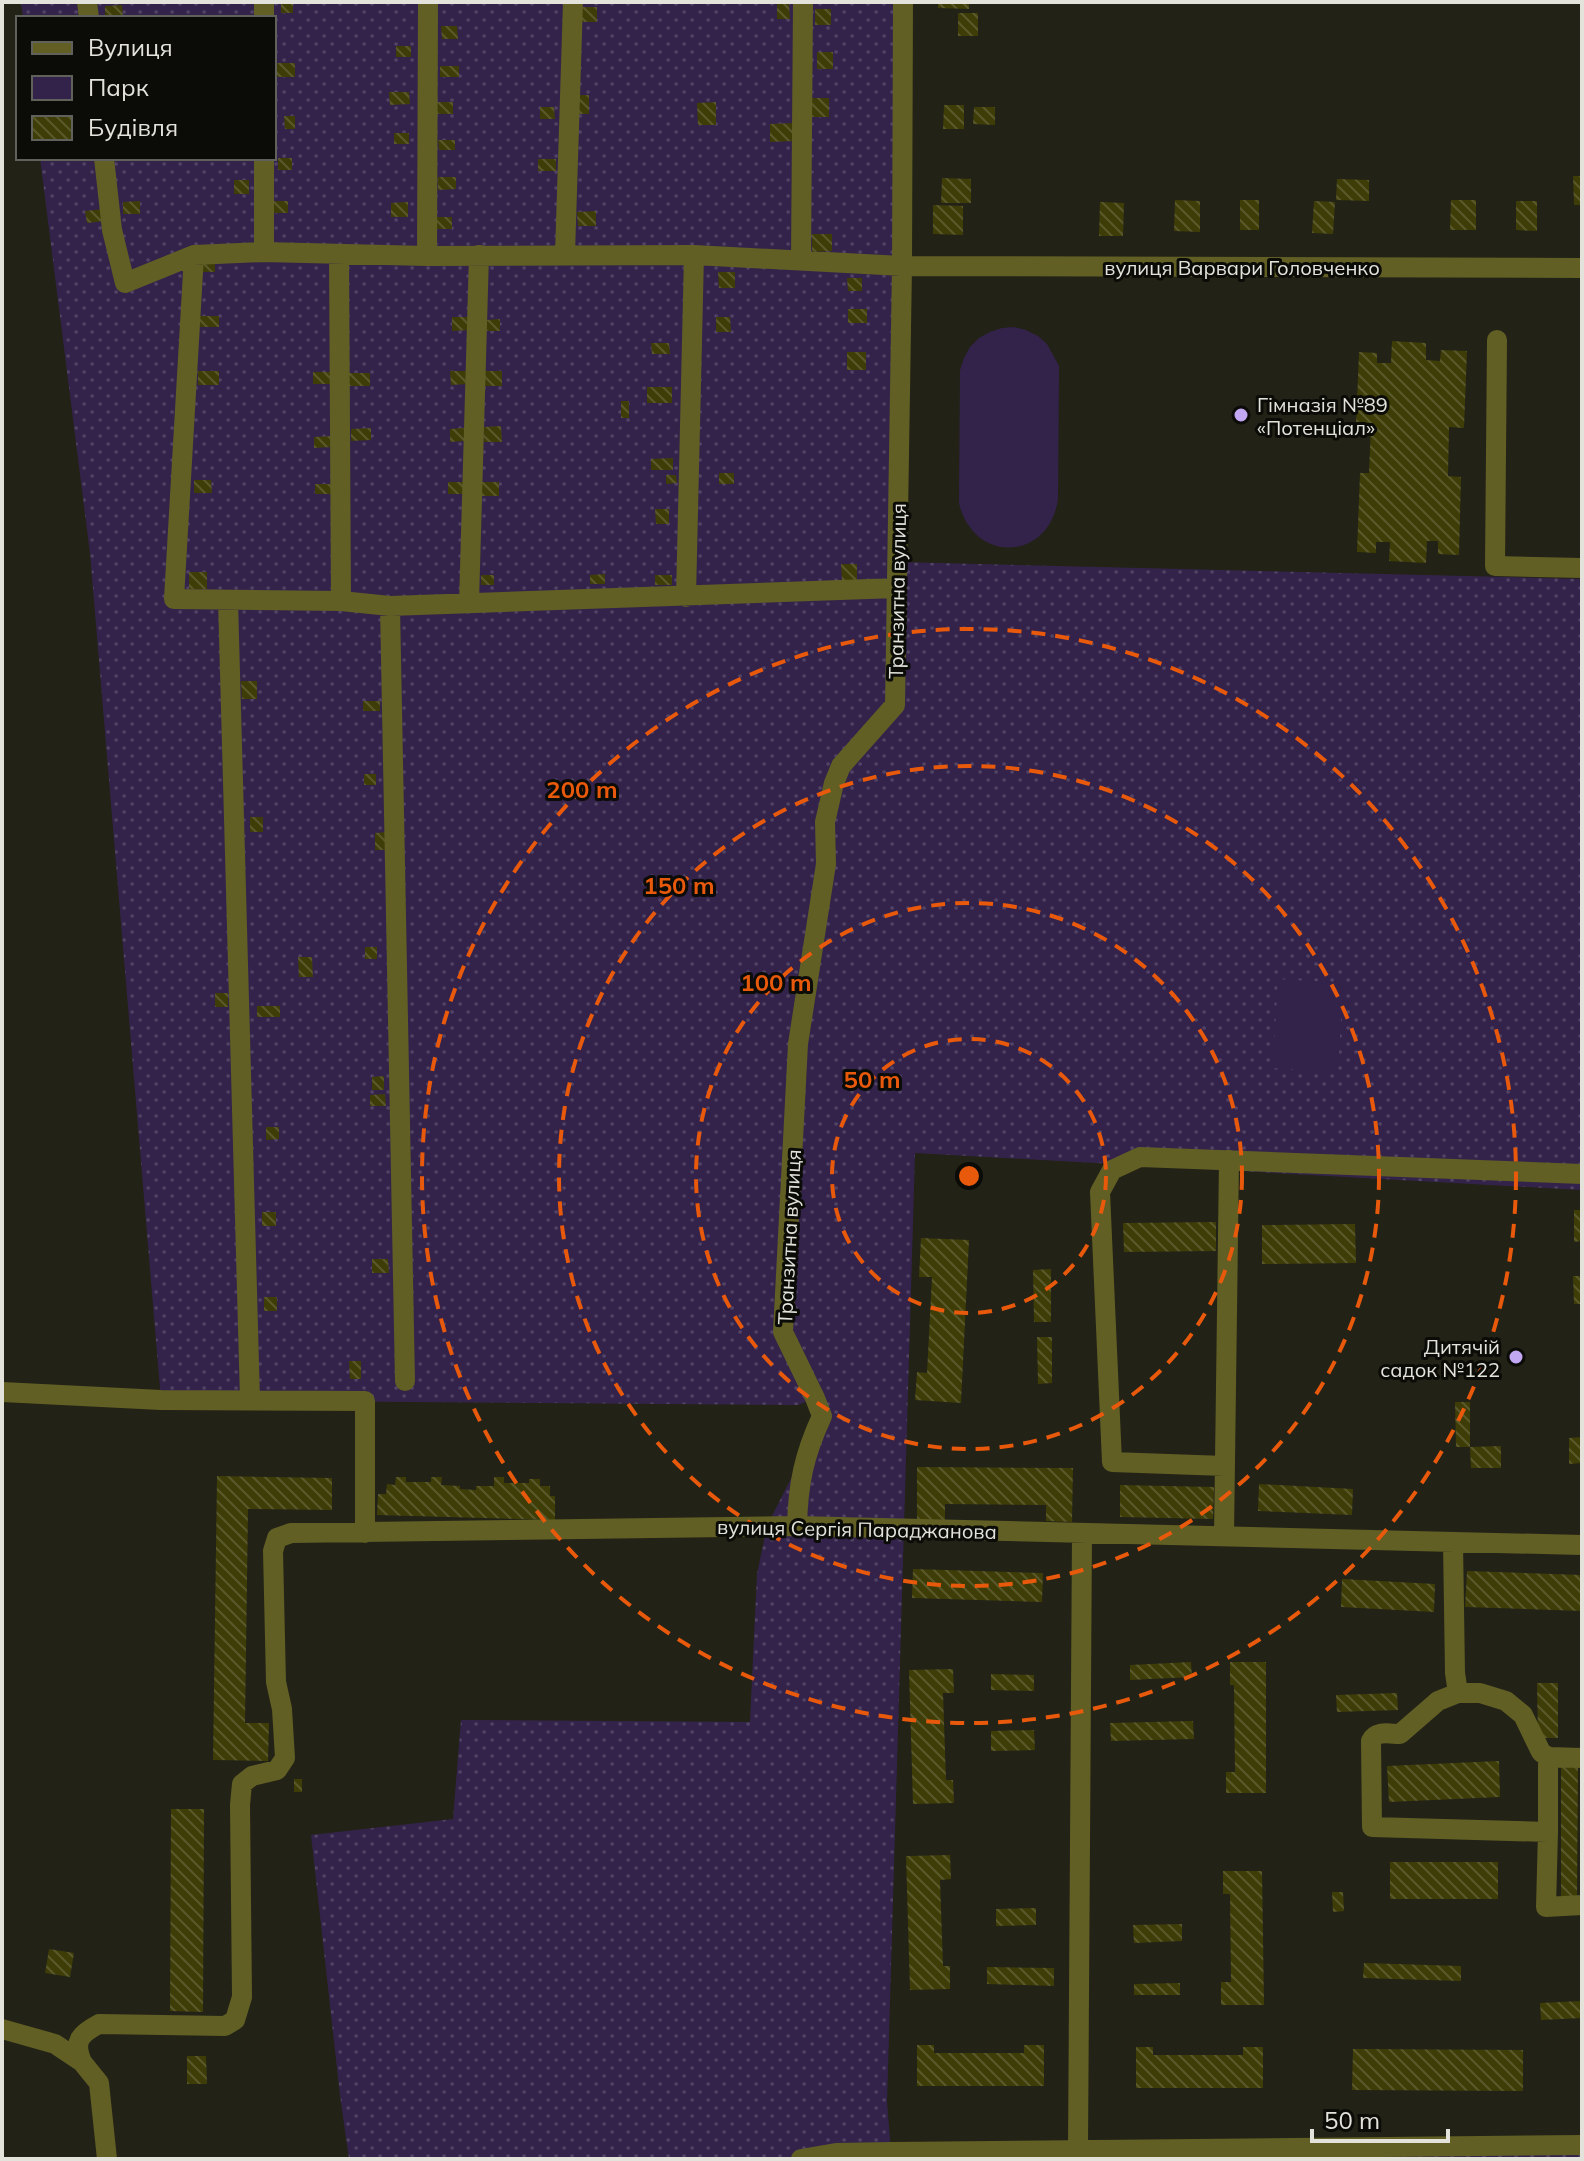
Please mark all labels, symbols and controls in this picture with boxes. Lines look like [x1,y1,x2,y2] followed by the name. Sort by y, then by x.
[16,16,276,160] legend
[88,32,173,62] text: Вулиця
[88,72,149,102] text: Парк
[88,112,178,142] text: Будівля
[1104,255,1380,280] street label: вулиця Варвари Головченко
[1257,392,1388,440] place label: Гімназія №89 «Потенціал»
[1232,406,1250,424] marker: Гімназія №89 «Потенціал»
[883,503,911,679] street label: Транзитна вулиця
[546,774,618,804] text: 200 m
[643,870,715,900] text: 150 m
[740,967,812,997] text: 100 m
[844,1064,900,1094] text: 50 m
[772,1149,806,1325] street label: Транзитна вулиця
[955,1162,983,1190] centre of rings
[1380,1334,1500,1382] place label: Дитячій садок №122
[1507,1348,1525,1366] marker: Дитячій садок №122
[717,1514,997,1544] street label: вулиця Сергія Параджанова
[1312,2093,1448,2143] scale bar
[1324,2105,1380,2135] text: 50 m

